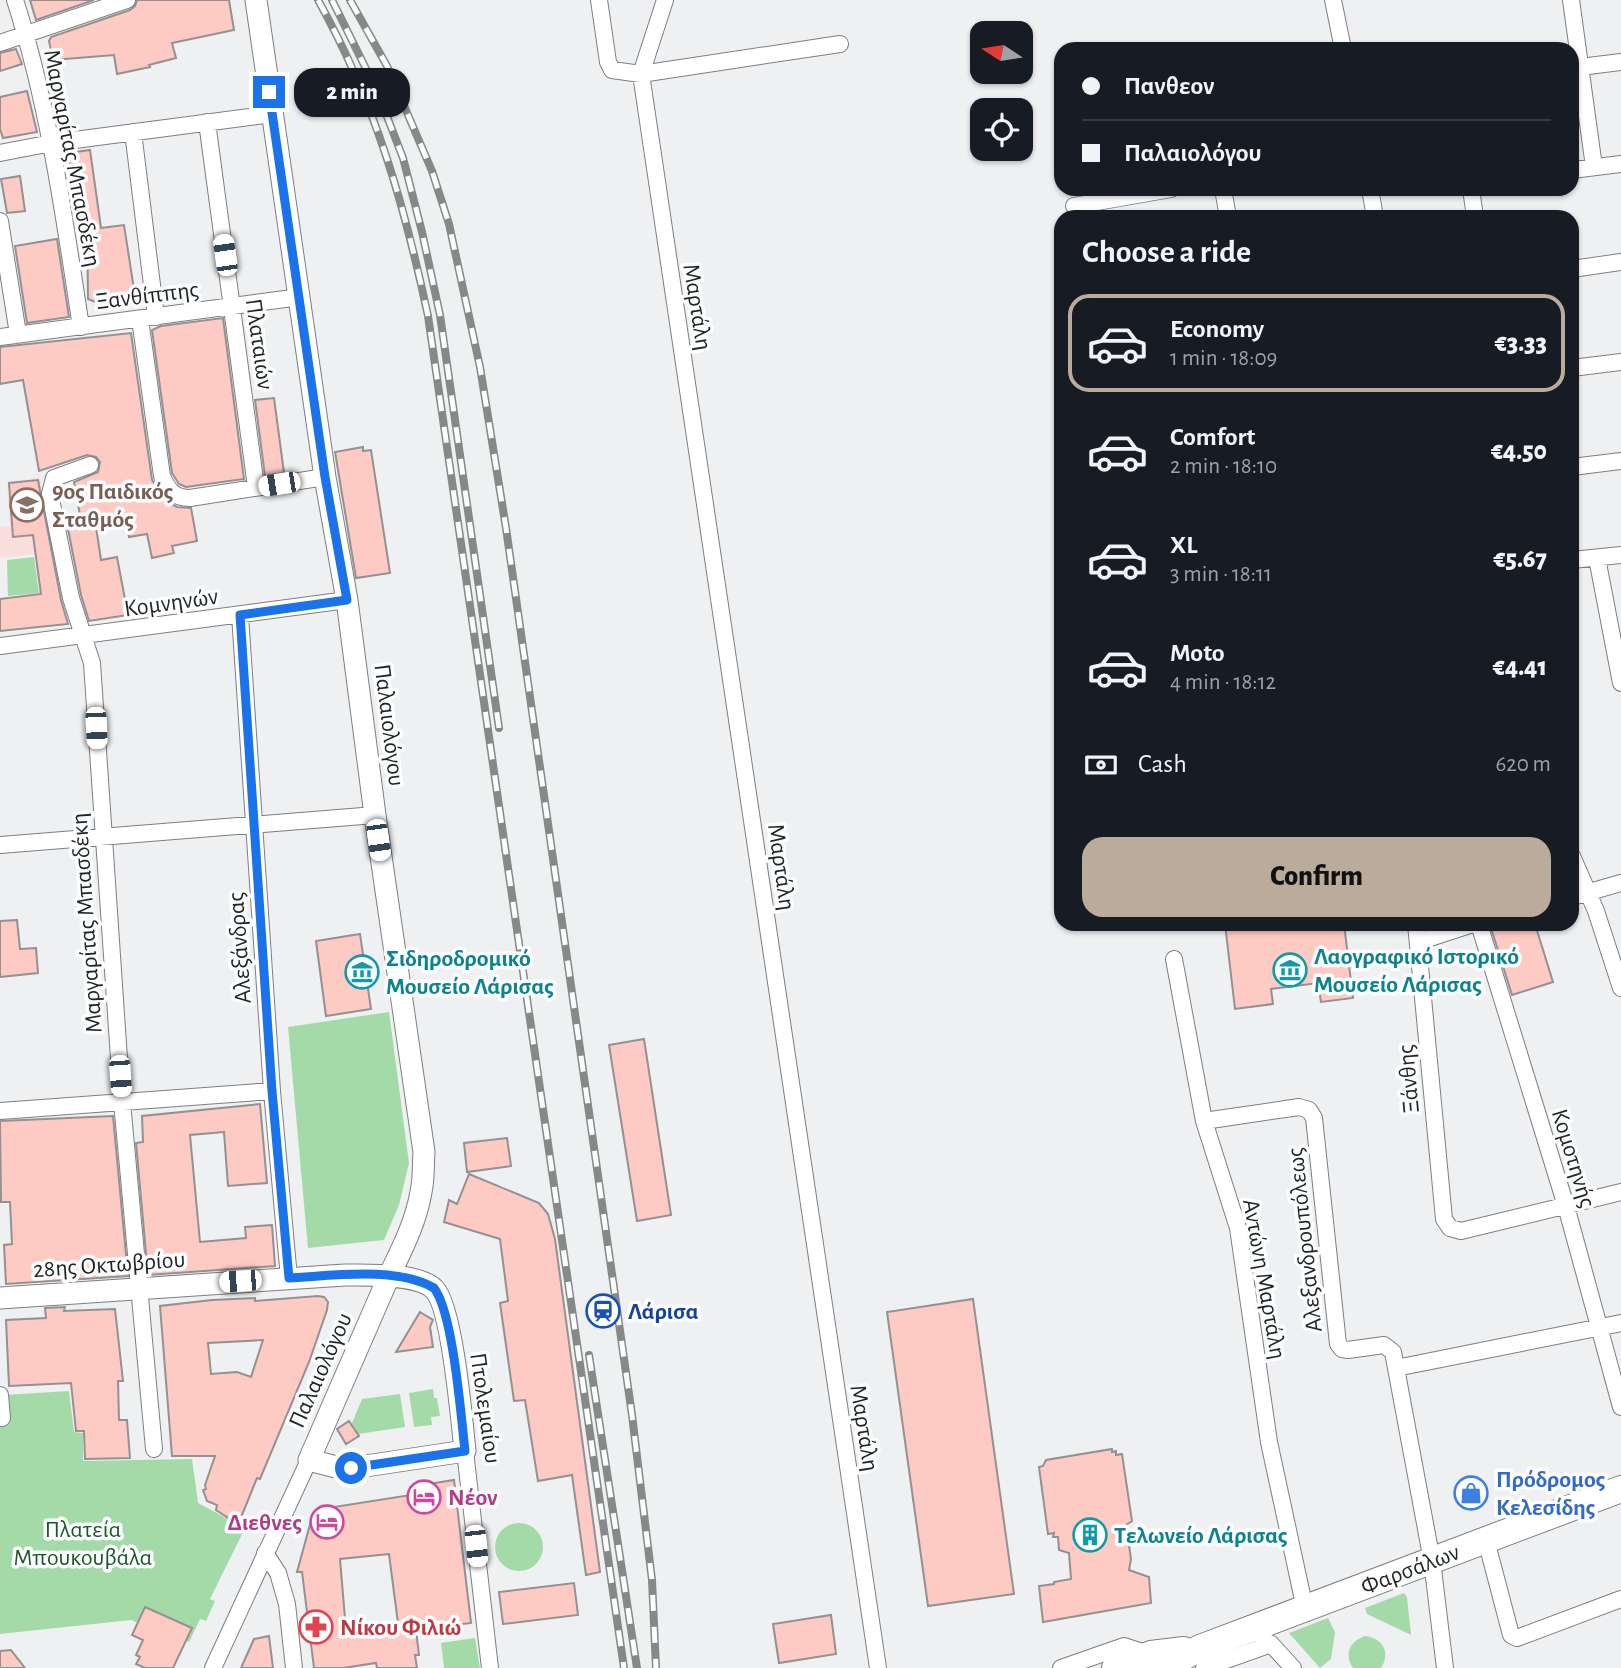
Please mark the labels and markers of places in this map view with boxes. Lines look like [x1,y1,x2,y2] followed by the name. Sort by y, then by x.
[52,480,173,532] place label: 9ος Παιδικός Σταθμός
[8,486,46,524] school or university icon: 9ος Παιδικός Σταθμός
[1314,945,1519,997] place label: Λαογραφικό Ιστορικό Μουσείο Λάρισας
[386,947,554,999] place label: Σιδηροδρομικό Μουσείο Λάρισας
[1271,951,1309,989] museum icon: Λαογραφικό Ιστορικό Μουσείο Λάρισας
[343,953,381,991] museum icon: Σιδηροδρομικό Μουσείο Λάρισας
[584,1292,622,1330] station icon: Λάρισα
[628,1300,699,1324] place label: Λάρισα
[1496,1468,1605,1520] place label: Πρόδρομος Κελεσίδης
[1452,1474,1490,1512] shop icon: Πρόδρομος Κελεσίδης
[405,1478,443,1516] hotel icon: Νέον
[448,1486,498,1510] place label: Νέον
[308,1503,346,1541] hotel icon: Διεθνες
[228,1511,302,1535] place label: Διεθνες
[1071,1516,1109,1554] building icon: Τελωνείο Λάρισας
[1114,1524,1288,1548] place label: Τελωνείο Λάρισας
[297,1608,335,1646] pharmacy icon: Νίκου Φιλιώ
[340,1616,461,1640] place label: Νίκου Φιλιώ

